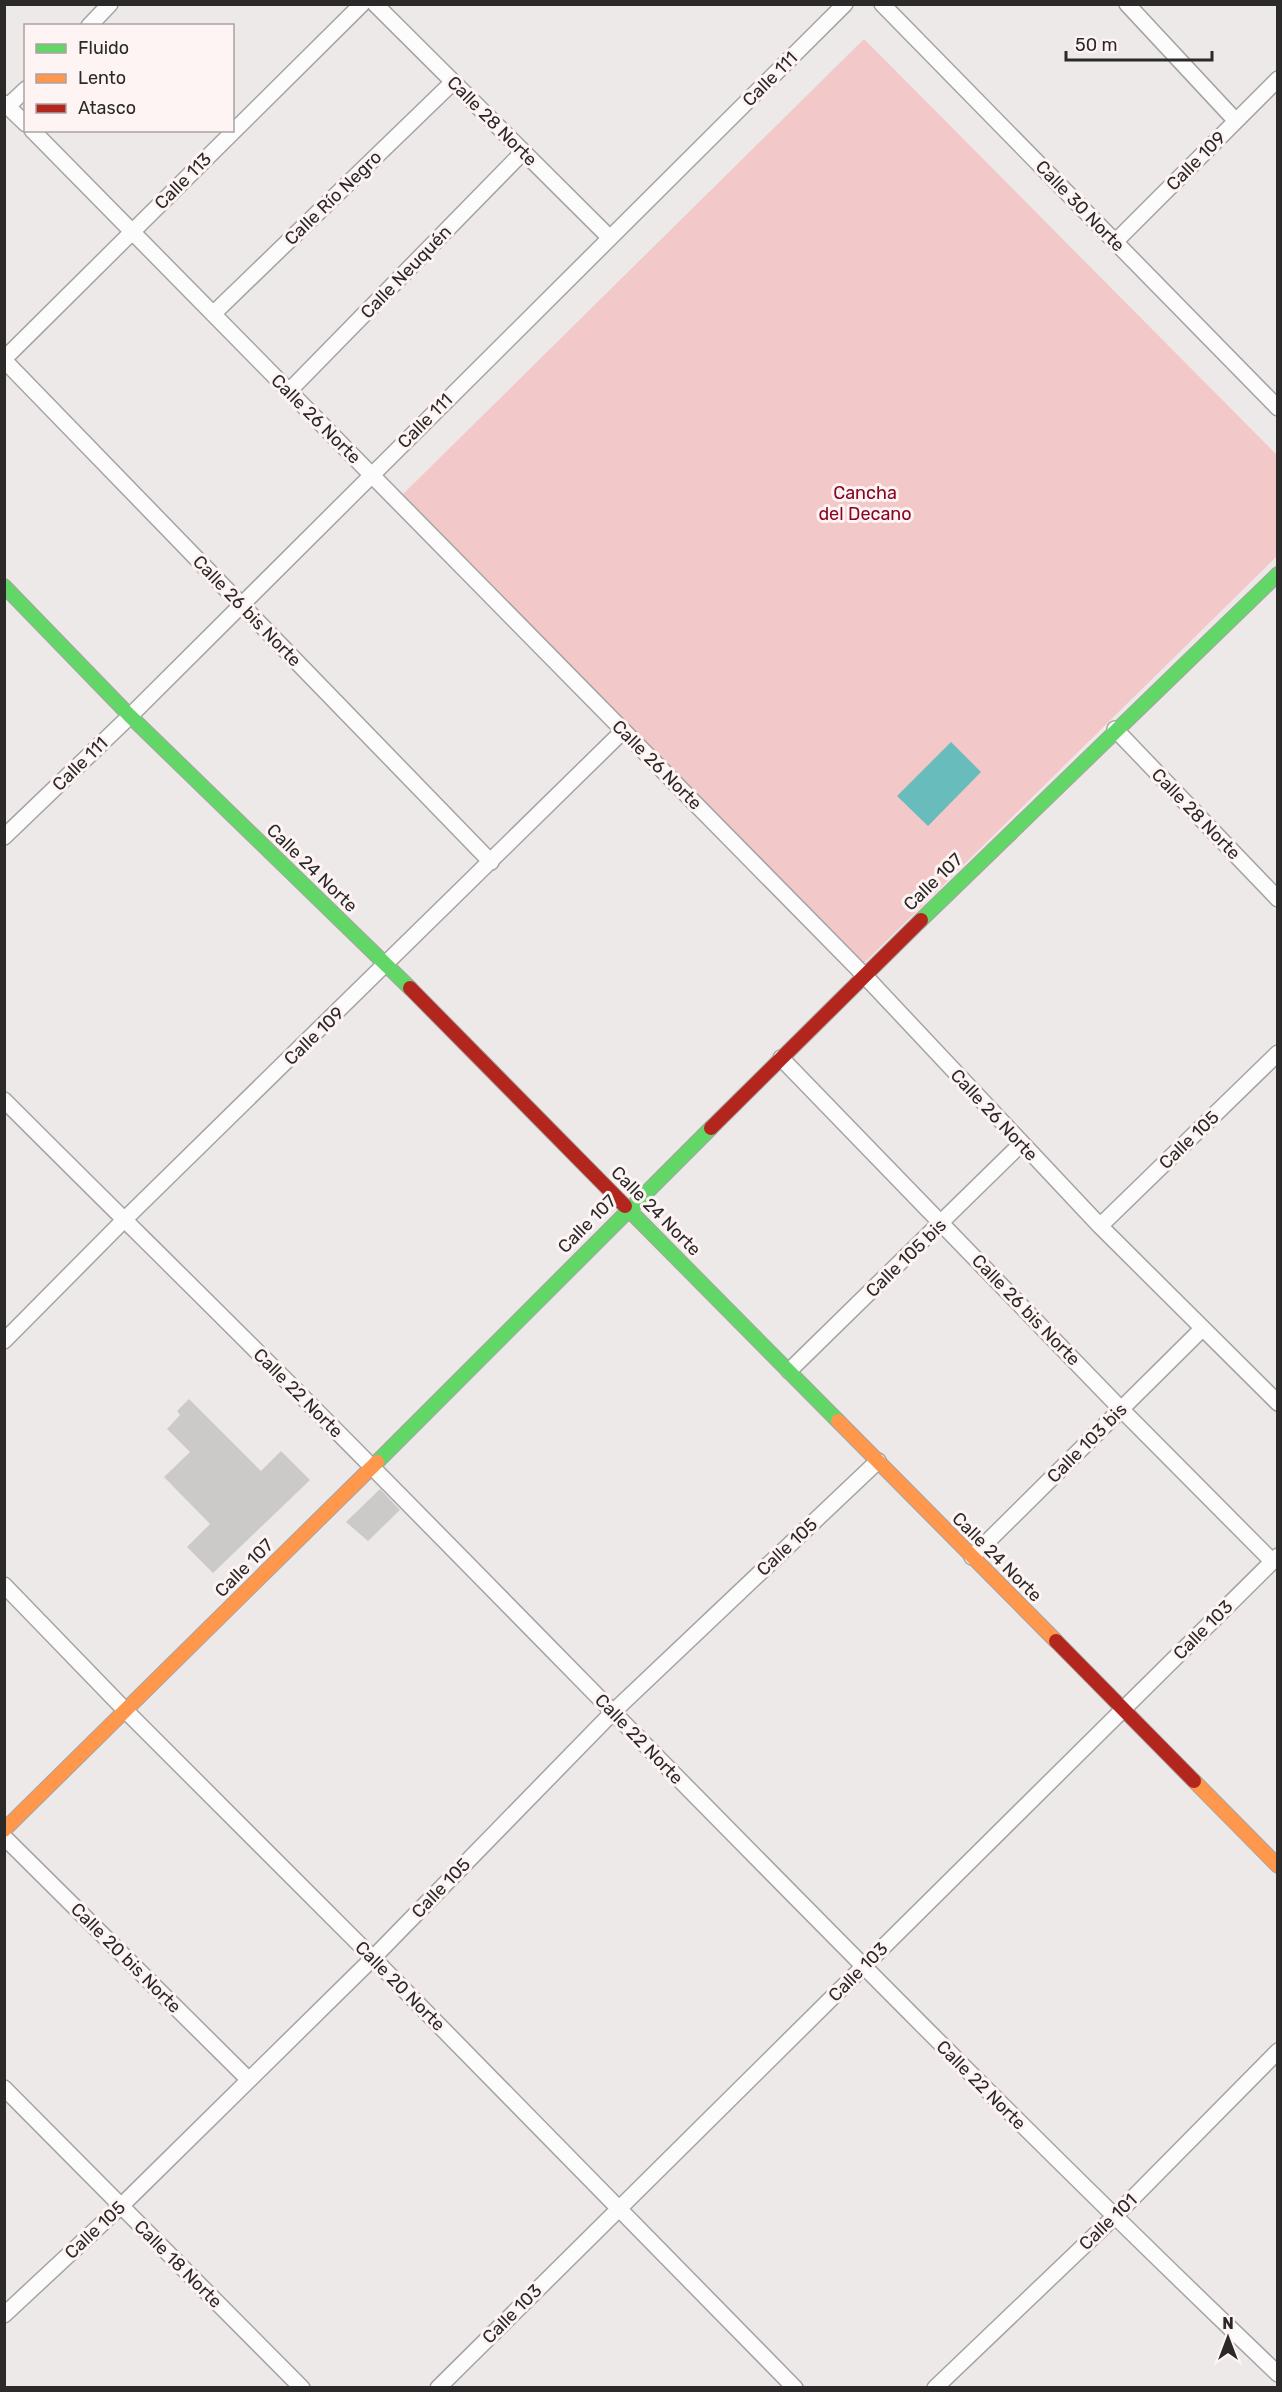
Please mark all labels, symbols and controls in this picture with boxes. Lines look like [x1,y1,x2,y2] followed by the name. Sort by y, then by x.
[24,24,234,132] legend
[1066,24,1212,62] scale bar
[1075,34,1118,56] text: 50 m
[78,37,129,59] text: Fluido
[738,47,802,111] street label: Calle 111
[78,67,126,89] text: Lento
[442,71,542,171] street label: Calle 28 Norte
[78,97,136,119] text: Atasco
[1162,127,1230,195] street label: Calle 109
[280,146,386,250] street label: Calle Río Negro
[150,148,216,214] street label: Calle 113
[1031,156,1129,256] street label: Calle 30 Norte
[356,221,456,323] street label: Calle Neuquén
[267,370,365,468] street label: Calle 26 Norte
[393,389,457,453] street label: Calle 111
[818,482,912,525] park label: Cancha del Decano
[188,551,306,671] street label: Calle 26 bis Norte
[608,716,706,814] street label: Calle 26 Norte
[48,732,112,796] street label: Calle 111
[1147,764,1245,864] street label: Calle 28 Norte
[262,819,362,917] street label: Calle 24 Norte
[899,849,967,915] street label: Calle 107
[279,1002,349,1070] street label: Calle 109
[946,1064,1042,1166] street label: Calle 26 Norte
[1154,1106,1224,1174] street label: Calle 105
[607,1162,705,1260] street label: Calle 24 Norte
[553,1190,621,1258] street label: Calle 107
[861,1214,951,1302] street label: Calle 105 bis
[967,1250,1085,1370] street label: Calle 26 bis Norte
[249,1344,347,1442] street label: Calle 22 Norte
[1043,1399,1131,1487] street label: Calle 103 bis
[948,1508,1046,1606] street label: Calle 24 Norte
[752,1513,822,1581] street label: Calle 105
[210,1534,278,1602] street label: Calle 107
[1169,1596,1237,1664] street label: Calle 103
[590,1689,688,1789] street label: Calle 22 Norte
[407,1853,475,1923] street label: Calle 105
[66,1898,186,2018] street label: Calle 20 bis Norte
[350,1936,450,2036] street label: Calle 20 Norte
[824,1938,892,2006] street label: Calle 103
[932,2036,1030,2134] street label: Calle 22 Norte
[1074,2189,1142,2255] street label: Calle 101
[60,2196,130,2264] street label: Calle 105
[129,2215,227,2313] street label: Calle 18 Norte
[478,2280,546,2348] street label: Calle 103
[1198,2308,1258,2368] north arrow
[1222,2314,1234,2333] text: N

